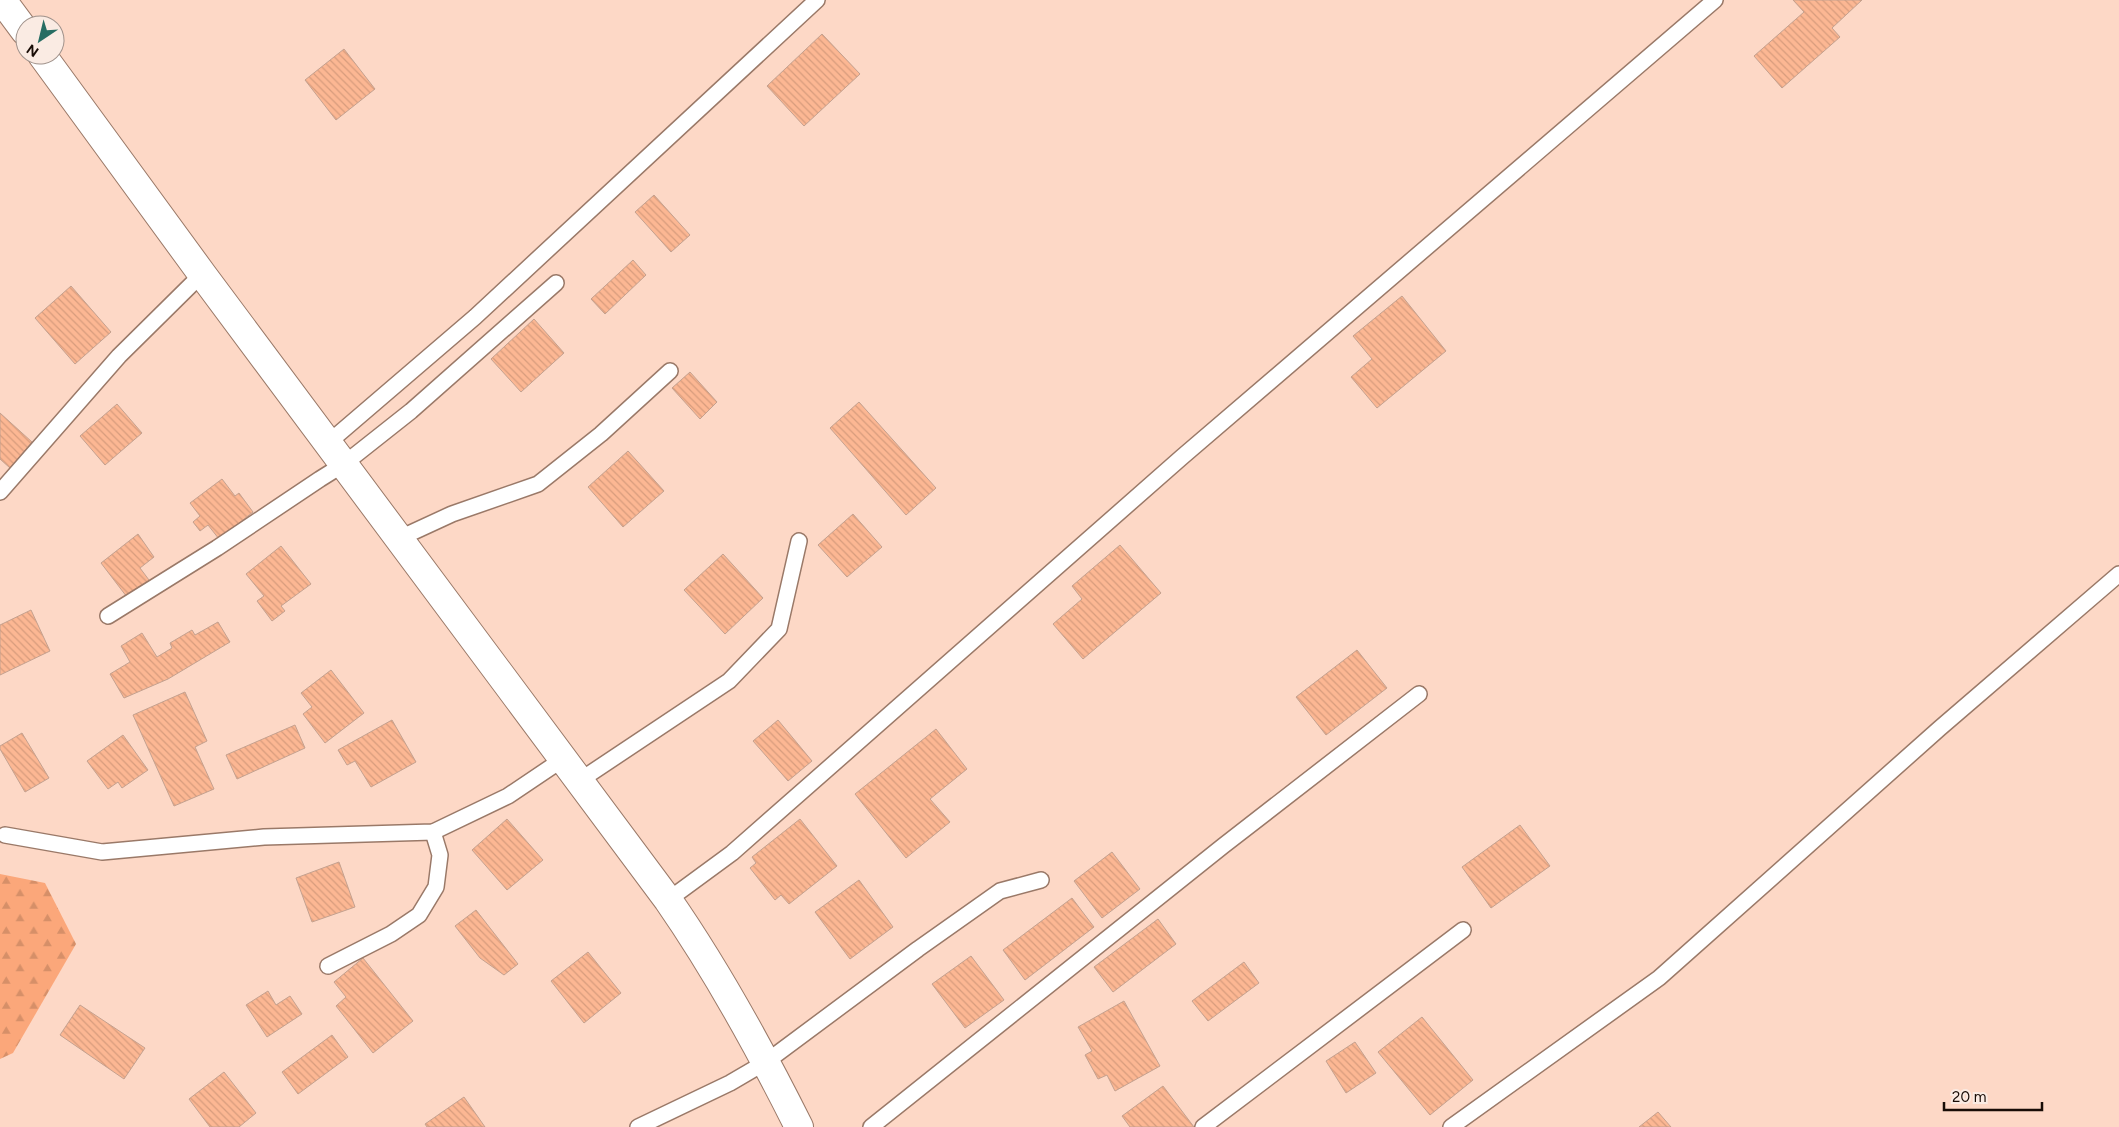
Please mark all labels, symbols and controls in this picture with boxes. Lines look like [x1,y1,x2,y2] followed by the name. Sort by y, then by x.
[15,15,65,65] north arrow
[24,40,42,60] text: N
[1944,1080,2042,1112] scale bar
[1952,1088,1986,1106] text: 20 m

